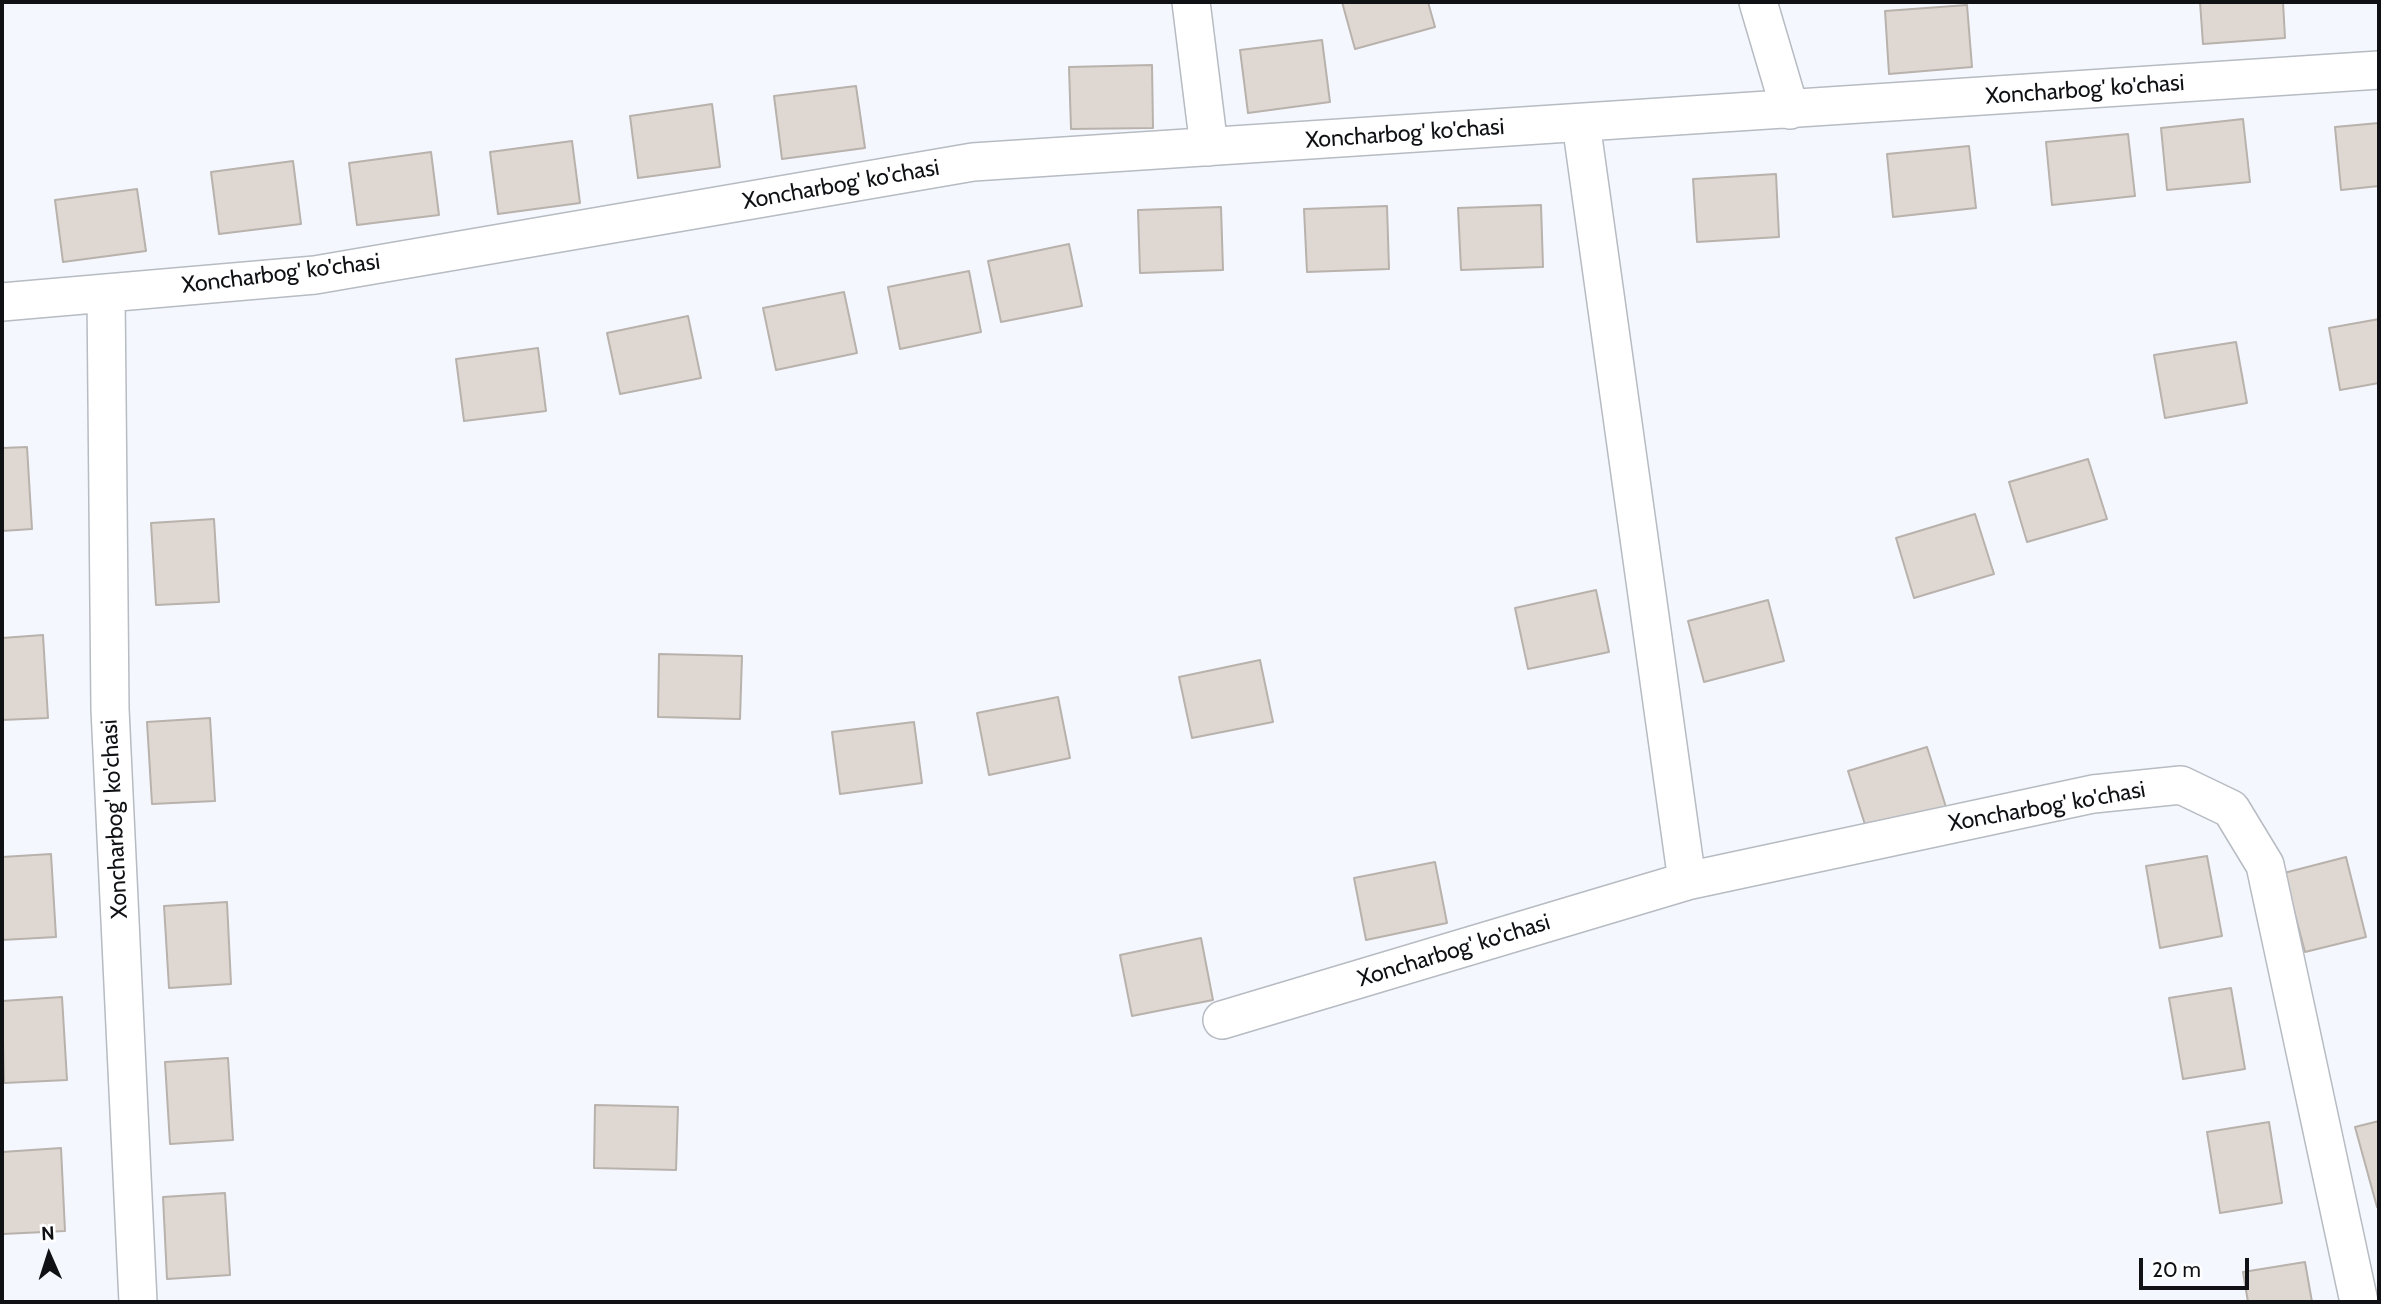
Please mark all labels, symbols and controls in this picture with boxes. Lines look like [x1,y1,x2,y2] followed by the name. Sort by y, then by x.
[1985,69,2185,111] street label: Xoncharbog' ko'chasi
[1305,113,1505,155] street label: Xoncharbog' ko'chasi
[740,154,942,216] street label: Xoncharbog' ko'chasi
[180,248,382,300] street label: Xoncharbog' ko'chasi
[96,719,134,919] street label: Xoncharbog' ko'chasi
[1946,776,2148,838] street label: Xoncharbog' ko'chasi
[1355,909,1553,993] street label: Xoncharbog' ko'chasi
[14,1220,84,1290] north arrow
[41,1222,55,1245] text: N
[2143,1244,2253,1288] scale bar
[2152,1257,2201,1282] text: 20 m

